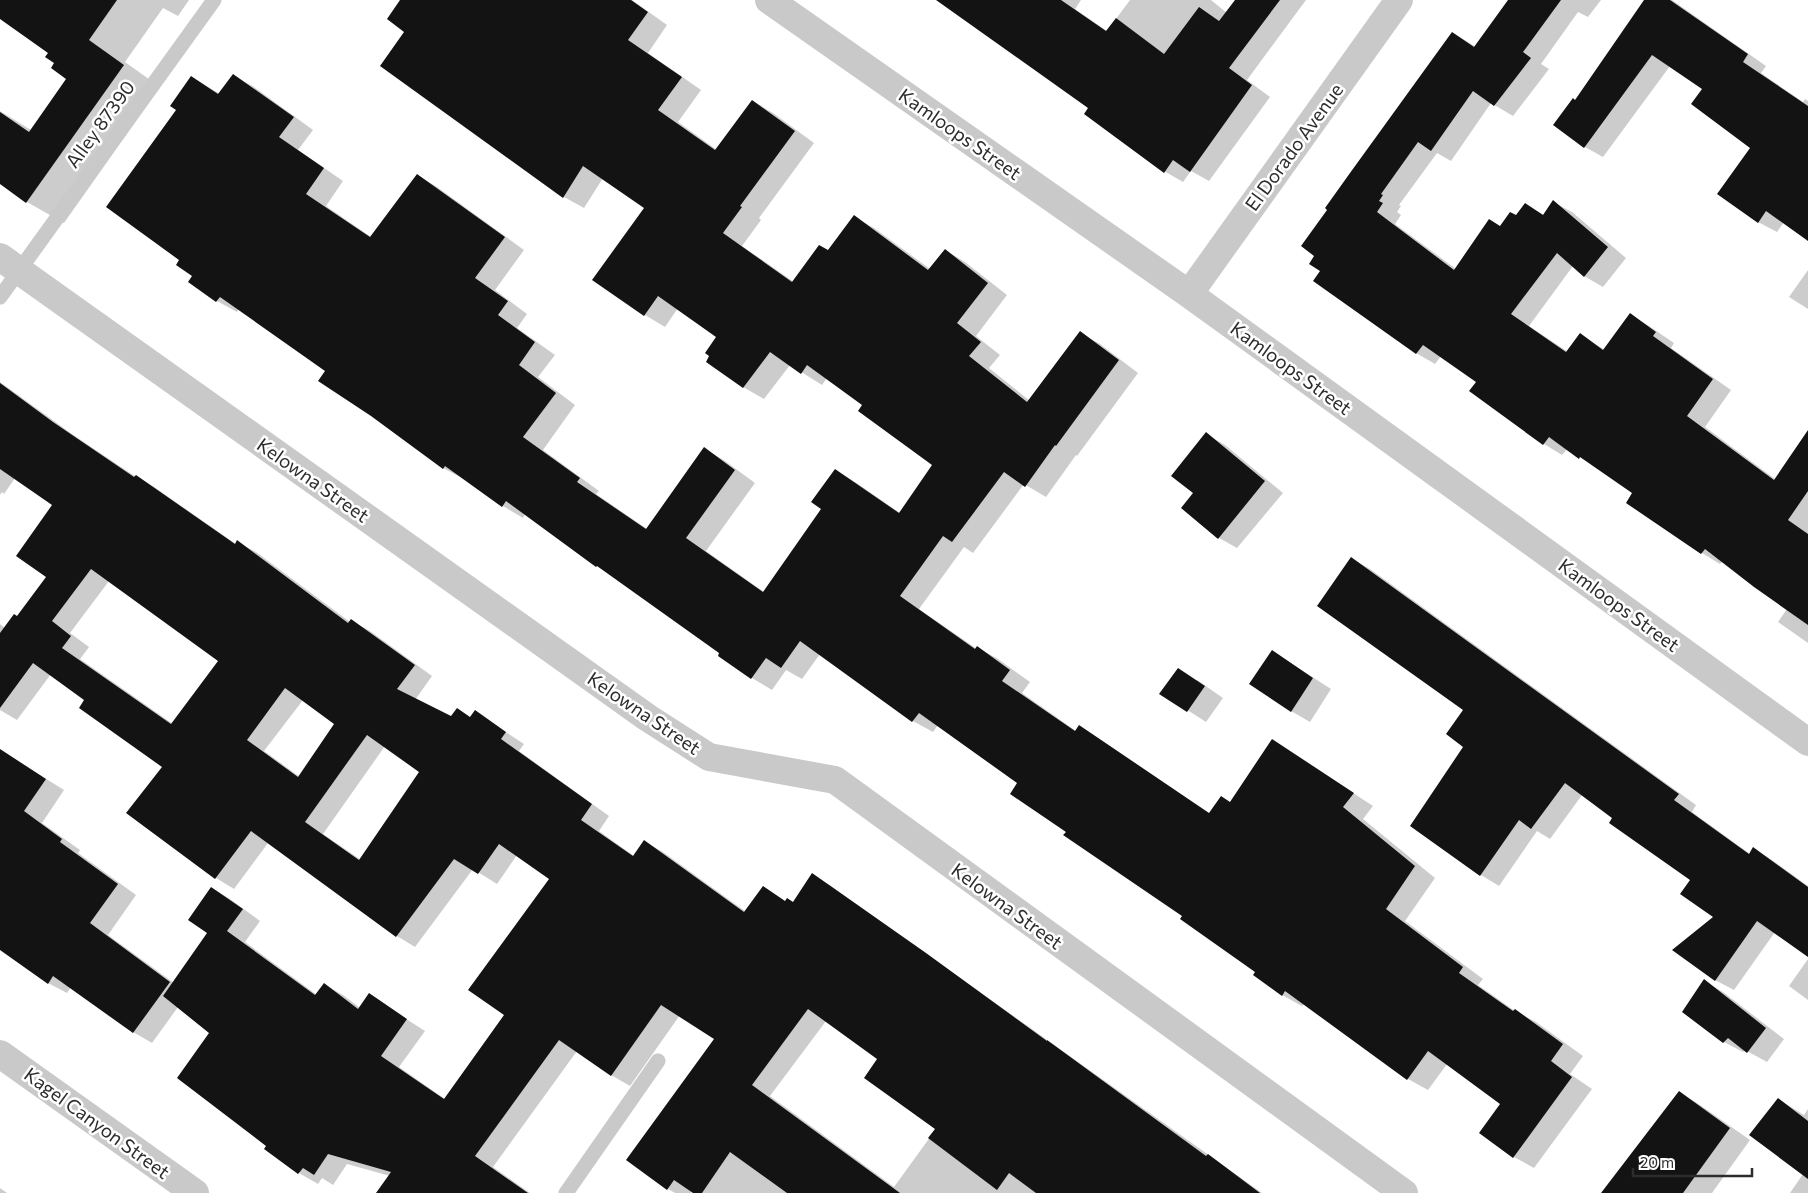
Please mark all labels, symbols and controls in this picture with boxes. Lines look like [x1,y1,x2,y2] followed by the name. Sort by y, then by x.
[60,76,139,172] street label: Alley 87390
[1240,79,1347,215] street label: El Dorado Avenue
[895,83,1026,184] street label: Kamloops Street
[1226,316,1356,419] street label: Kamloops Street
[253,433,374,527] street label: Kelowna Street
[1554,553,1684,656] street label: Kamloops Street
[583,666,705,759] street label: Kelowna Street
[947,858,1067,954] street label: Kelowna Street
[20,1062,175,1183] street label: Kagel Canyon Street
[1633,1146,1752,1178] scale bar
[1640,1153,1674,1171] text: 20 m

